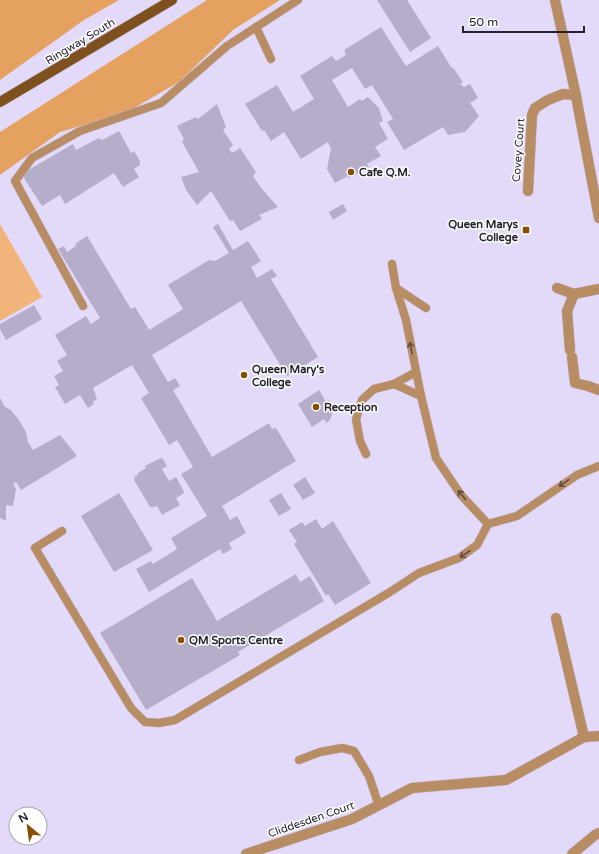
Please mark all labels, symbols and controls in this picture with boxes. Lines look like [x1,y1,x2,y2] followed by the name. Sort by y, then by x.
[463,8,584,34] scale bar
[469,15,498,29] text: 50 m
[43,16,117,67] street label: Ringway South
[510,118,527,182] street label: Covey Court
[359,166,411,179] place label: Cafe Q.M.
[346,167,356,177] marker: Cafe Q.M.
[448,218,519,245] place label: Queen Marys College
[521,225,531,235] marker: Queen Marys College
[407,342,415,355] one-way arrow
[252,363,325,390] place label: Queen Mary's College
[239,370,249,380] marker: Queen Mary's College
[324,401,378,415] place label: Reception
[311,402,321,412] marker: Reception
[559,479,570,487] one-way arrow
[458,490,466,501] one-way arrow
[460,550,471,558] one-way arrow
[189,634,284,648] place label: QM Sports Centre
[176,635,186,645] marker: QM Sports Centre
[266,799,356,840] street label: Cliddesden Court
[8,806,48,846] north arrow
[16,810,30,826] text: N

